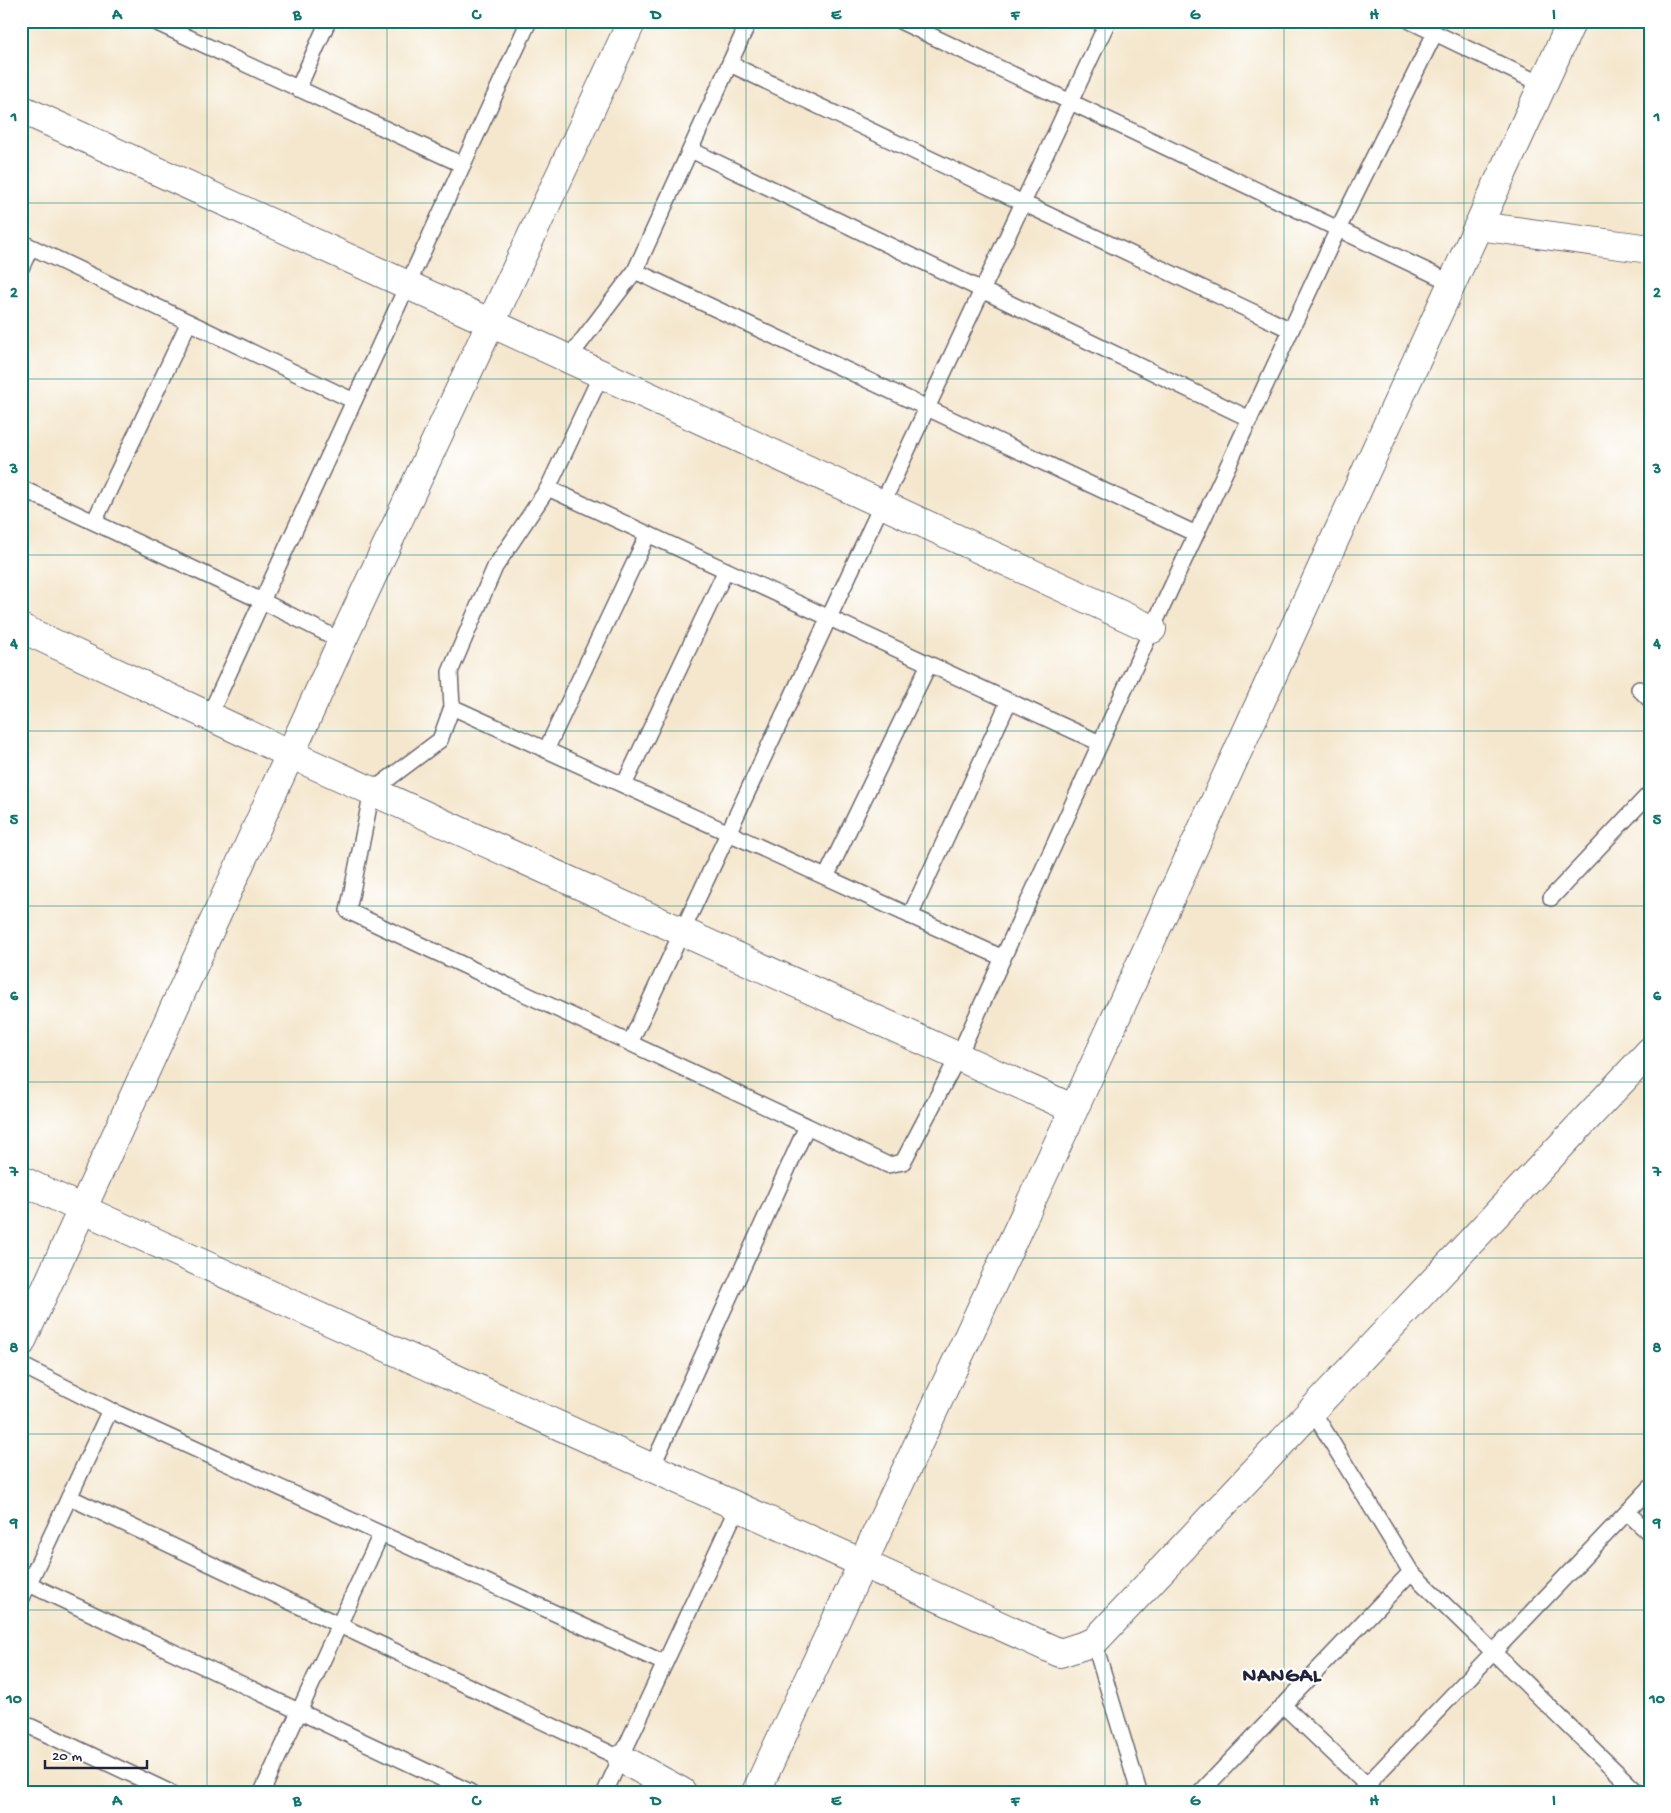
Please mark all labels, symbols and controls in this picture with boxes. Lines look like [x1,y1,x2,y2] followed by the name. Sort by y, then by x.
[111,7,123,26] text: A
[292,7,302,26] text: B
[471,7,482,26] text: C
[649,7,662,26] text: D
[831,7,842,26] text: E
[1010,7,1021,26] text: F
[1190,7,1201,26] text: G
[1369,7,1379,26] text: H
[1552,7,1556,26] text: I
[10,109,17,128] text: 1
[1653,109,1660,128] text: 1
[10,285,18,304] text: 2
[1653,285,1661,304] text: 2
[9,461,18,480] text: 3
[1652,461,1661,480] text: 3
[9,636,18,655] text: 4
[1652,636,1661,655] text: 4
[10,812,19,831] text: 5
[1653,812,1662,831] text: 5
[10,988,19,1007] text: 6
[1653,988,1662,1007] text: 6
[9,1164,19,1183] text: 7
[1652,1164,1662,1183] text: 7
[10,1340,19,1359] text: 8
[1653,1340,1662,1359] text: 8
[9,1515,18,1534] text: 9
[1652,1515,1661,1534] text: 9
[1242,1665,1322,1690] district label: NANGAL
[5,1691,22,1710] text: 10
[1648,1691,1665,1710] text: 10
[45,1738,148,1770] scale bar
[52,1748,82,1766] text: 20 m
[111,1793,123,1812] text: A
[292,1793,302,1812] text: B
[471,1793,482,1812] text: C
[649,1793,662,1812] text: D
[831,1793,842,1812] text: E
[1010,1793,1021,1812] text: F
[1190,1793,1201,1812] text: G
[1369,1793,1379,1812] text: H
[1552,1793,1556,1812] text: I

